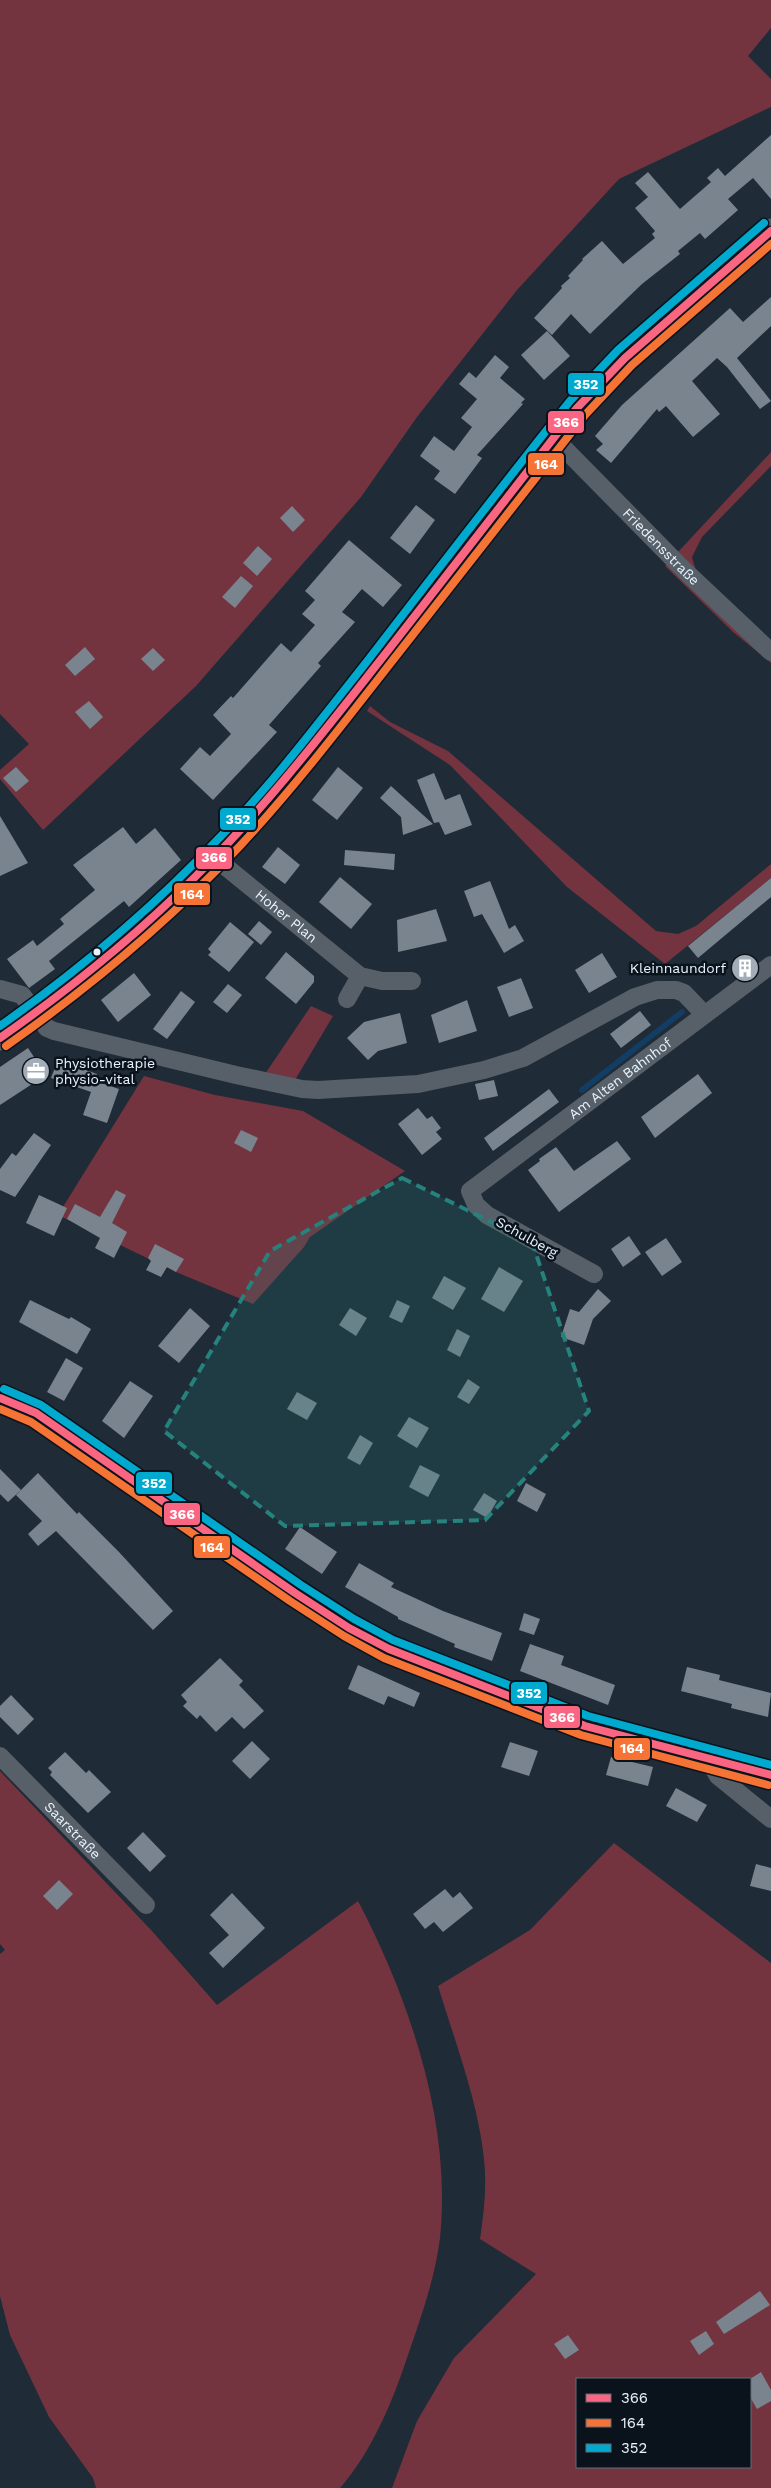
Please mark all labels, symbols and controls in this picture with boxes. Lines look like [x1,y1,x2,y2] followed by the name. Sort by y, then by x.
[567,372,605,396] line badge: 352
[574,376,598,392] text: 352
[547,410,585,434] line badge: 366
[553,414,579,430] text: 366
[527,452,565,476] line badge: 164
[534,456,558,472] text: 164
[620,505,703,588] street label: Friedensstraße
[219,807,257,831] line badge: 352
[226,811,250,827] text: 352
[195,846,233,870] line badge: 366
[201,849,227,865] text: 366
[173,882,211,906] line badge: 164
[180,886,204,902] text: 164
[252,886,320,946] street label: Hoher Plan
[92,947,102,957] unlabelled marker
[730,953,760,983] building icon: Kleinnaundorf
[630,960,726,976] place label: Kleinnaundorf
[566,1034,675,1122] street label: Am Alten Bahnhof
[55,1055,155,1087] place label: Physiotherapie physio-vital
[21,1056,51,1086] office icon: Physiotherapie physio-vital
[493,1214,561,1261] street label: Schulberg
[135,1471,173,1495] line badge: 352
[142,1475,166,1491] text: 352
[163,1502,201,1526] line badge: 366
[169,1506,195,1522] text: 366
[193,1535,231,1559] line badge: 164
[200,1539,224,1555] text: 164
[510,1681,548,1705] line badge: 352
[517,1685,541,1701] text: 352
[543,1705,581,1729] line badge: 366
[549,1709,575,1725] text: 366
[613,1737,651,1761] line badge: 164
[620,1740,644,1756] text: 164
[41,1798,104,1862] street label: Saarstraße
[576,2378,751,2468] legend
[621,2389,648,2407] text: 366
[621,2414,645,2432] text: 164
[621,2439,647,2457] text: 352

